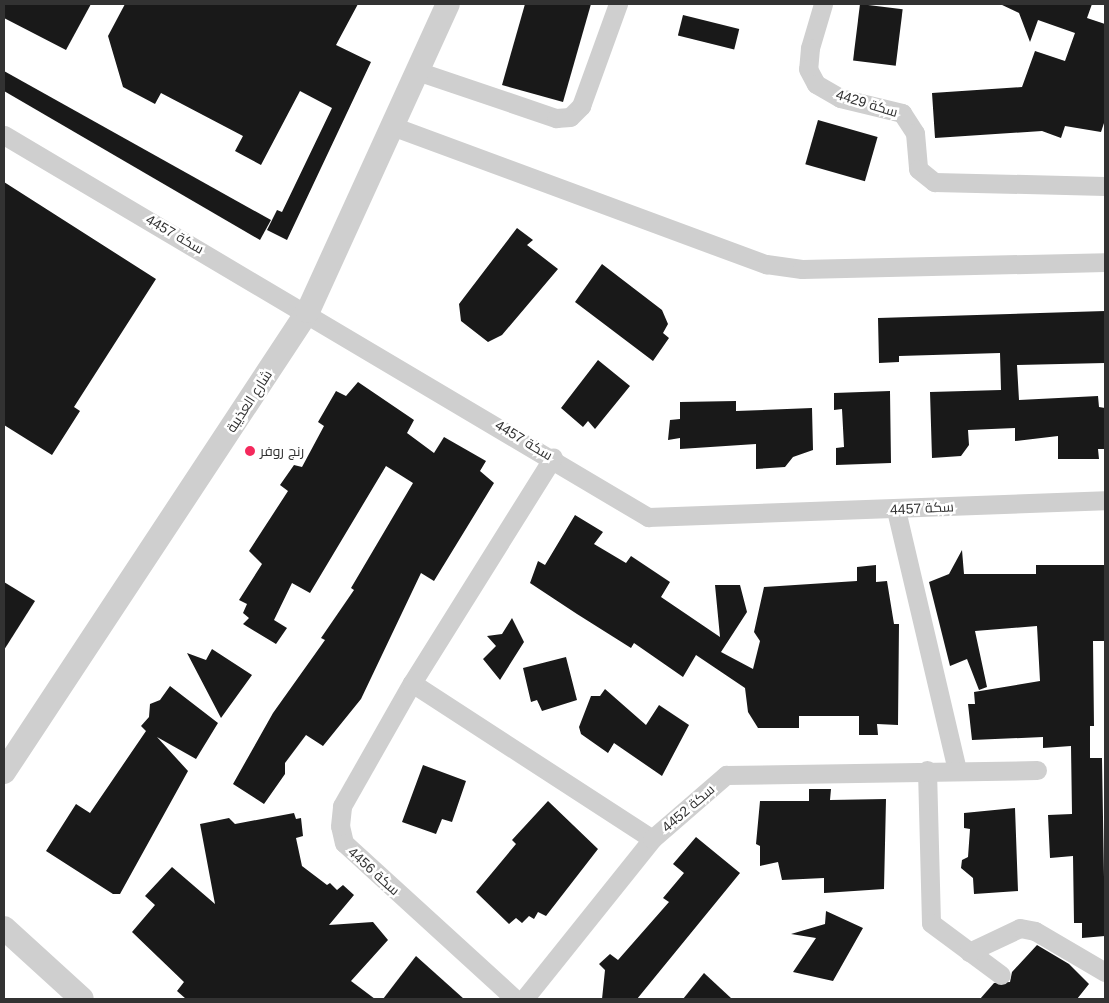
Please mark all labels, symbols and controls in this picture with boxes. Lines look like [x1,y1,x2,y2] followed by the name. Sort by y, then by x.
[834,86,900,120] street label: سكة 4429
[143,211,207,257] street label: سكة 4457
[223,367,275,435] street label: شارع العذيبة
[492,416,556,464] street label: سكة 4457
[260,443,304,459] place label: رنج روفر
[244,445,256,457] marker: رنج روفر
[890,498,954,518] street label: سكة 4457
[658,781,718,835] street label: سكة 4452
[345,843,403,899] street label: سكة 4456

